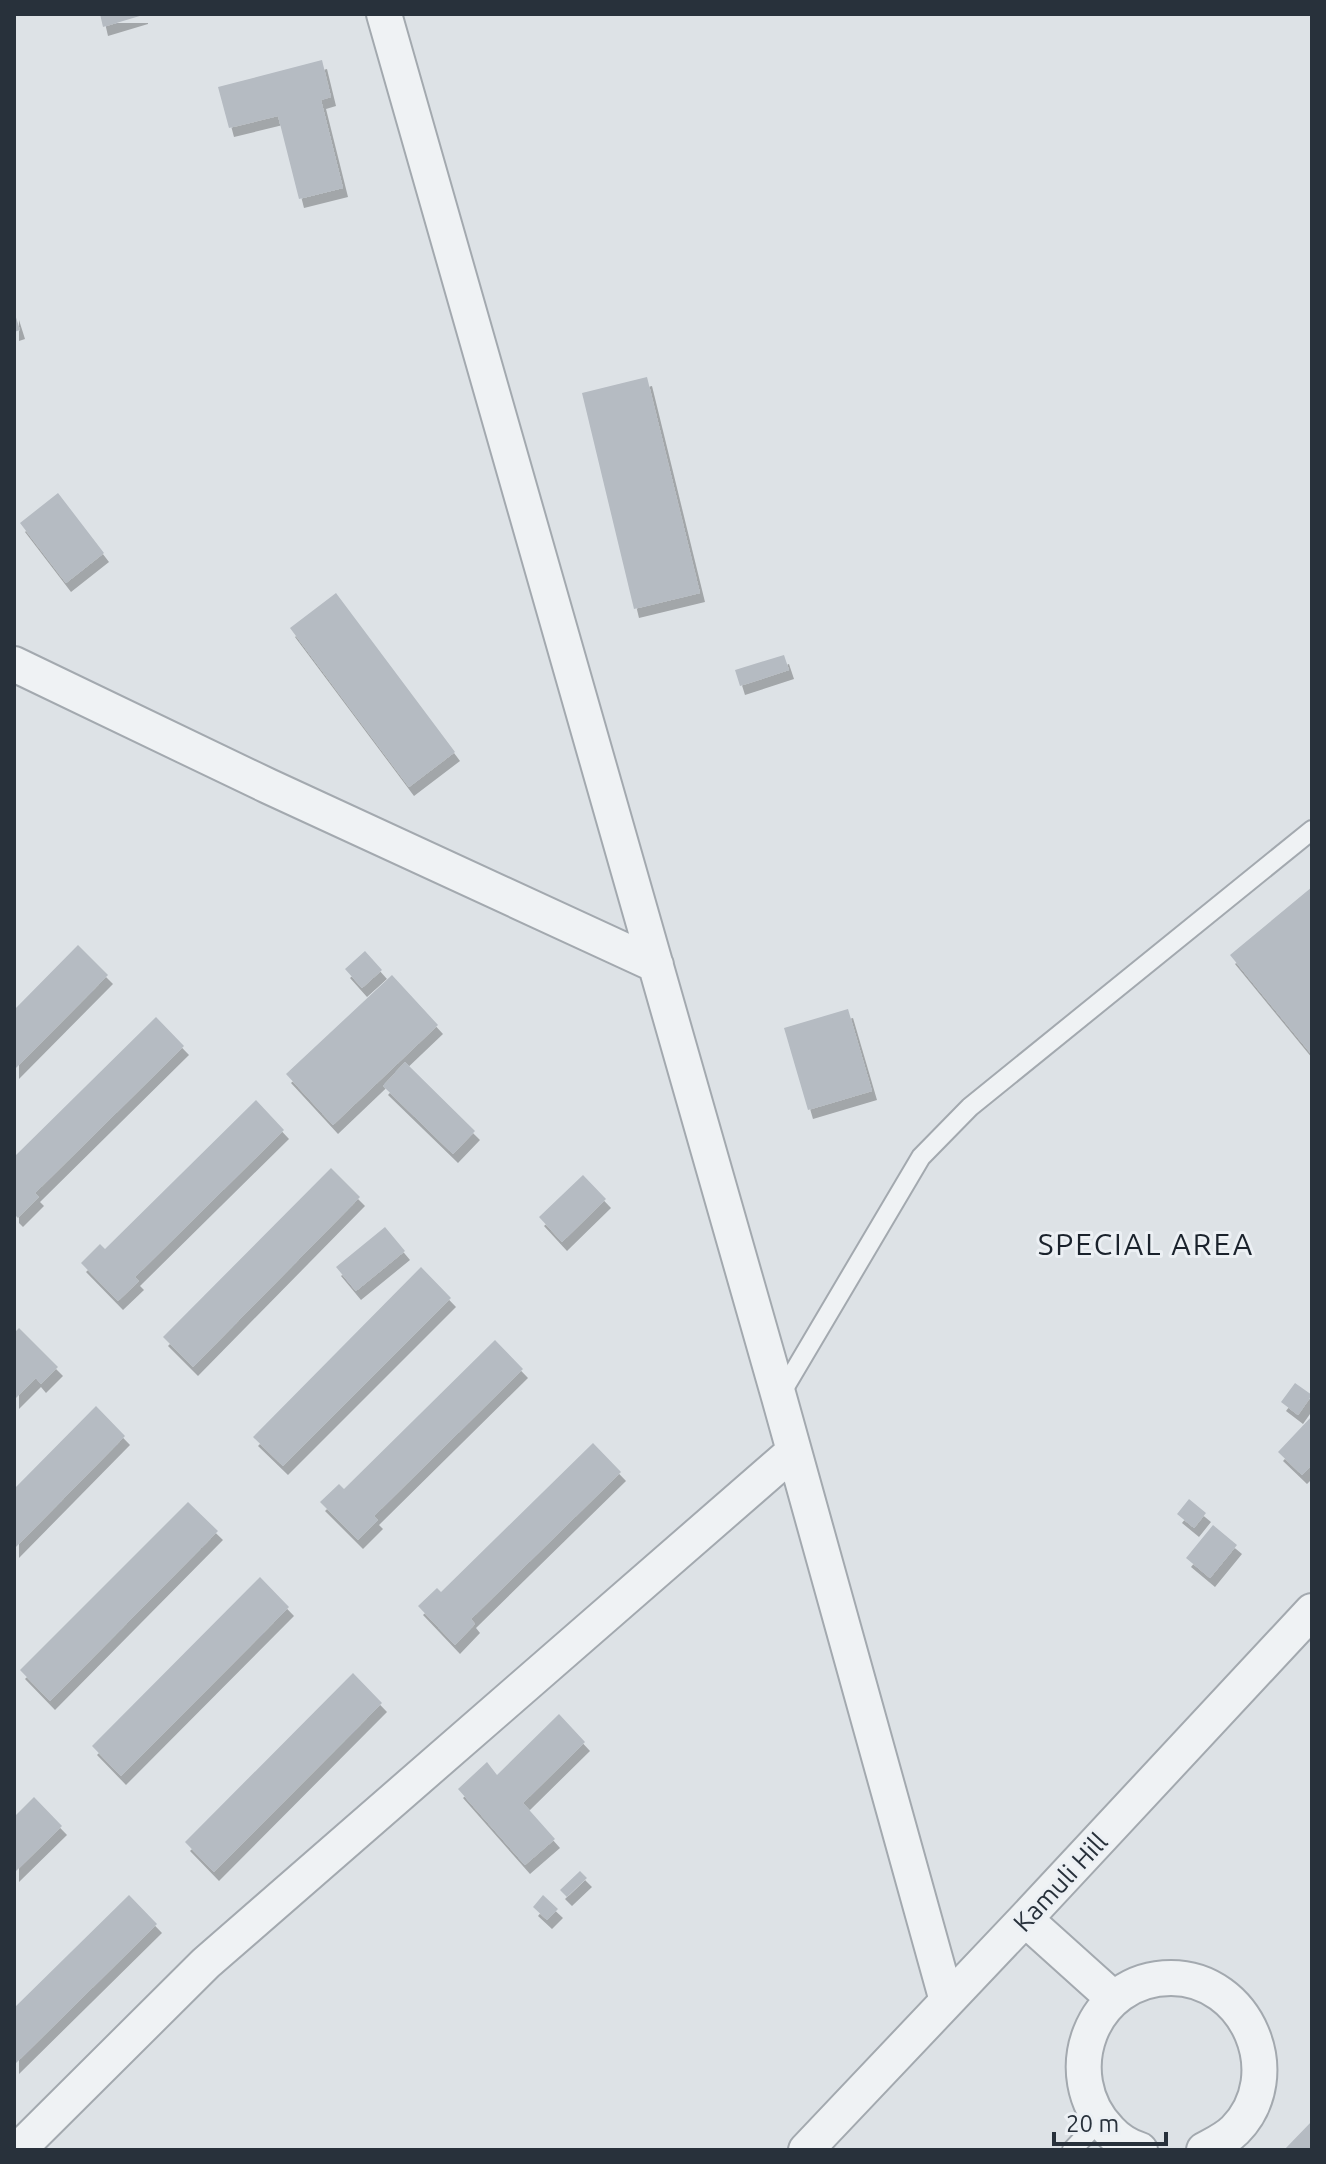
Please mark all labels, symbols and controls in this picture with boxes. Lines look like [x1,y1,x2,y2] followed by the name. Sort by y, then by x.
[1038,1227,1254,1261] district label: SPECIAL AREA
[1007,1827,1113,1937] street label: Kamuli Hill
[1054,2096,1166,2146] scale bar
[1066,2110,1119,2137] text: 20 m

